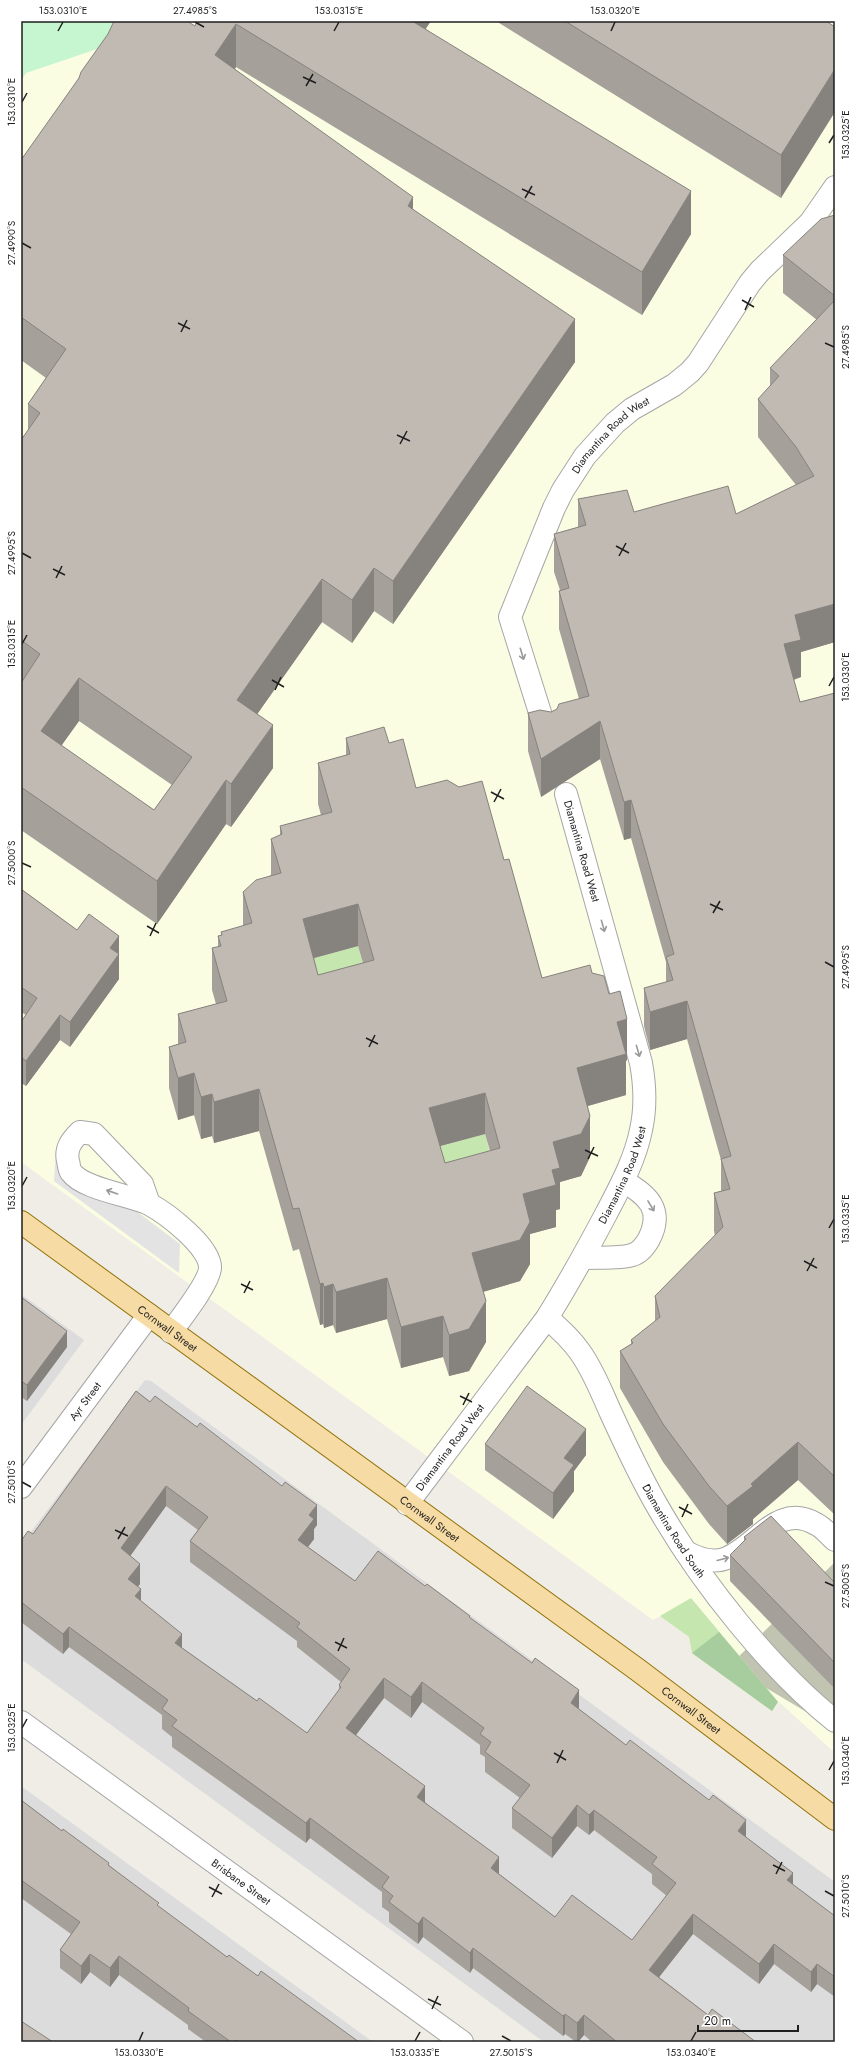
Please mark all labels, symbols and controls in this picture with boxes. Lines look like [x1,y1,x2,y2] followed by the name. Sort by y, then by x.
[39,3,87,18] text: 153.0310°E
[173,3,217,18] text: 27.4985°S
[315,3,363,18] text: 153.0315°E
[590,3,640,18] text: 153.0320°E
[4,78,19,126] text: 153.0310°E
[838,110,853,160] text: 153.0325°E
[4,220,19,265] text: 27.4990°S
[838,325,853,369] text: 27.4985°S
[568,392,653,477] street label: Diamantina Road West
[4,530,19,575] text: 27.4995°S
[4,620,19,668] text: 153.0315°E
[519,647,526,660] one-way arrow
[838,652,853,702] text: 153.0330°E
[560,798,604,904] street label: Diamantina Road West
[4,840,19,885] text: 27.5000°S
[600,919,607,932] one-way arrow
[838,944,853,989] text: 27.4995°S
[635,1045,642,1058] one-way arrow
[594,1124,650,1227] street label: Diamantina Road West
[4,1161,19,1211] text: 153.0320°E
[106,1188,119,1195] one-way arrow
[838,1194,853,1244] text: 153.0335°E
[648,1200,656,1212] one-way arrow
[134,1301,201,1356] street label: Cornwall Street
[65,1378,105,1424] street label: Ayr Street
[412,1400,488,1494] street label: Diamantina Road West
[4,1460,19,1504] text: 27.5010°S
[638,1481,709,1581] street label: Diamantina Road South
[396,1492,463,1546] street label: Cornwall Street
[716,1554,729,1562] one-way arrow
[838,1563,853,1608] text: 27.5005°S
[658,1682,724,1738] street label: Cornwall Street
[4,1703,19,1753] text: 153.0325°E
[838,1736,853,1786] text: 153.0340°E
[208,1855,274,1909] street label: Brisbane Street
[838,1874,853,1918] text: 27.5010°S
[698,2007,798,2033] scale bar
[704,2012,731,2030] text: 20 m
[114,2045,164,2060] text: 153.0330°E
[390,2045,440,2060] text: 153.0335°E
[490,2045,533,2060] text: 27.5015°S
[666,2045,716,2060] text: 153.0340°E

